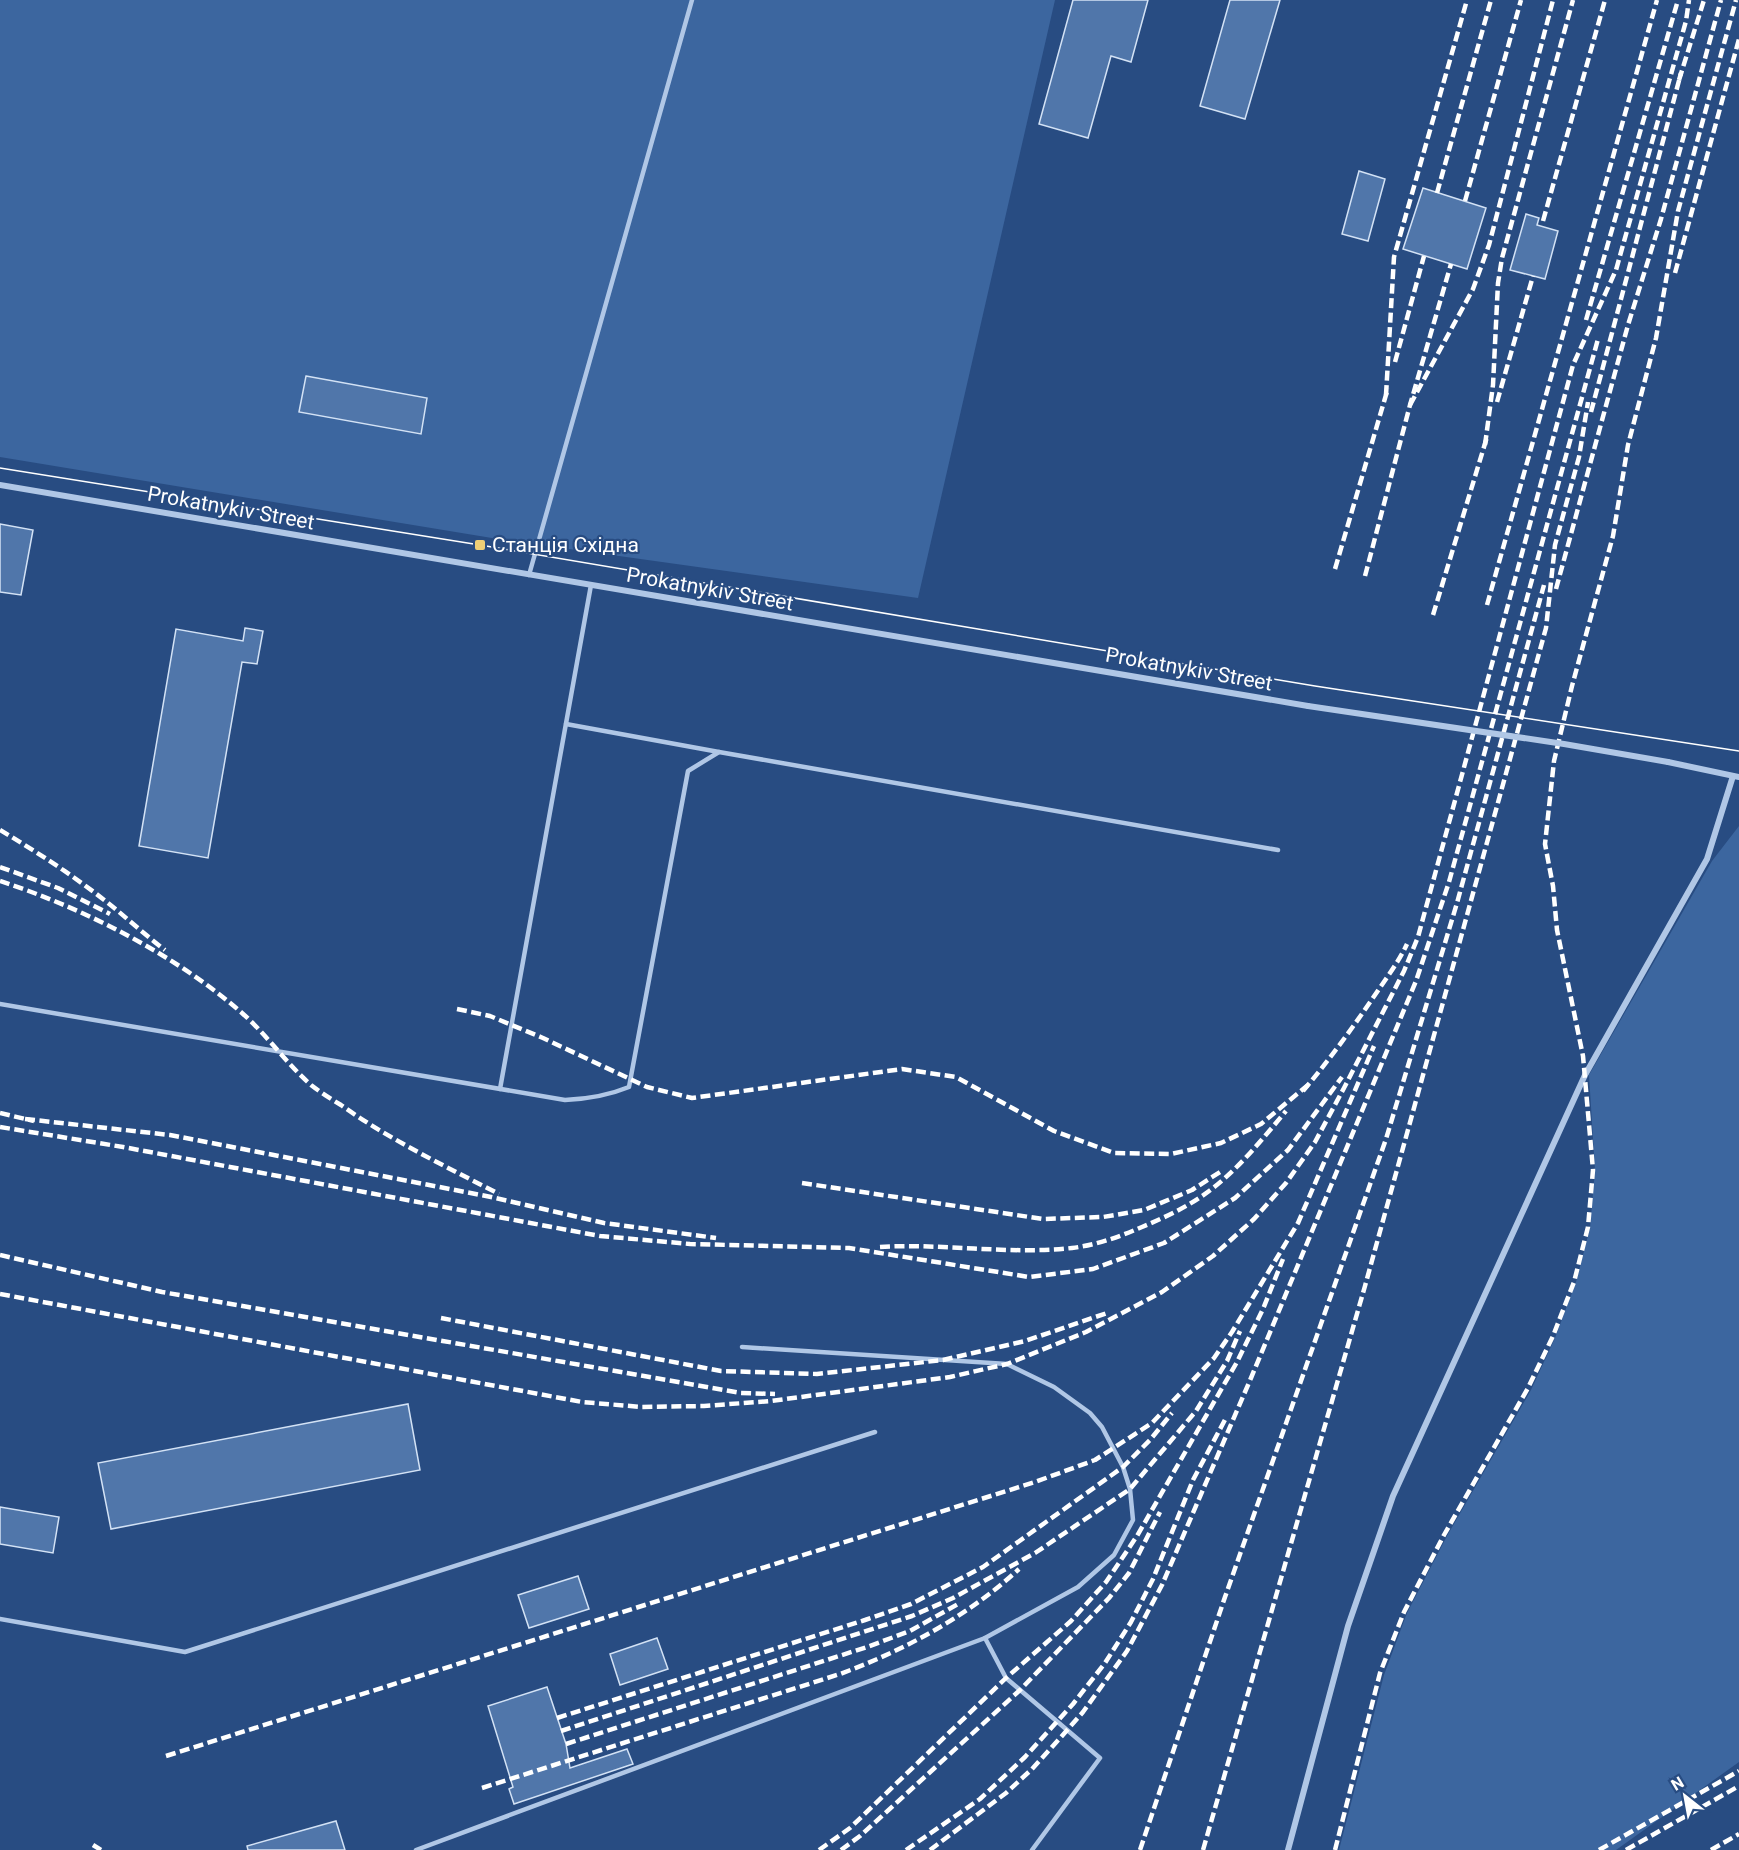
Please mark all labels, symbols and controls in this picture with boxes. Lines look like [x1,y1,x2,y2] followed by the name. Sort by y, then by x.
[146,481,316,535] street label: Prokatnykiv Street
[492,533,639,557] place label: Станція Східна
[473,538,487,552] marker: Станція Східна
[625,562,795,616] street label: Prokatnykiv Street
[1104,642,1274,696] street label: Prokatnykiv Street
[1655,1766,1715,1826] north arrow
[1668,1773,1687,1795] text: N

